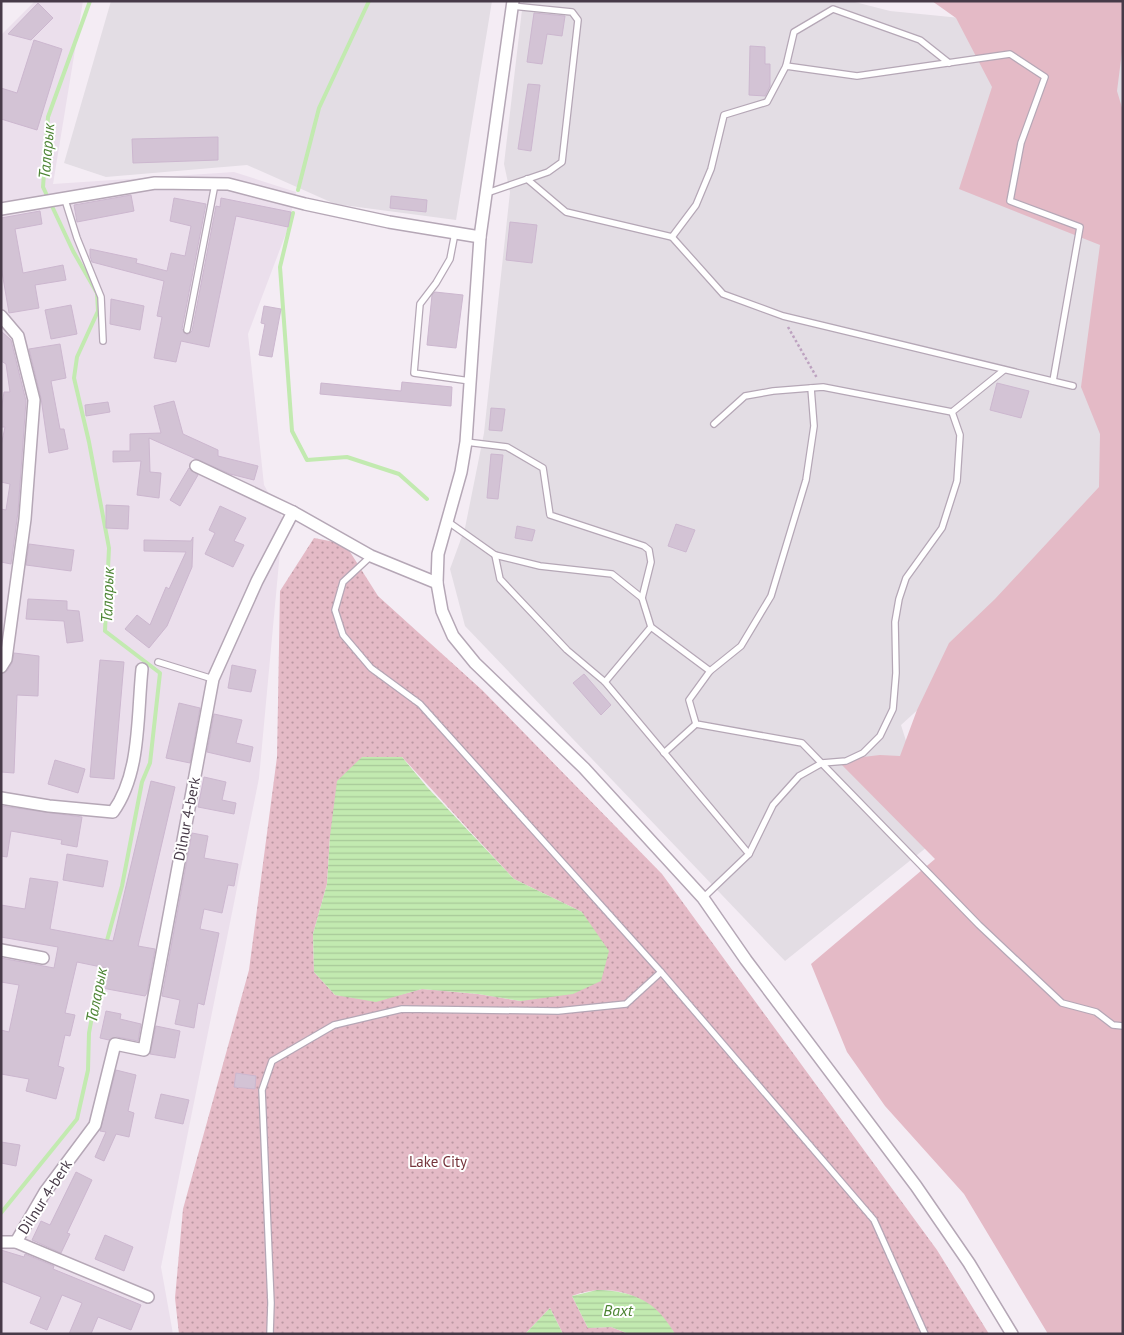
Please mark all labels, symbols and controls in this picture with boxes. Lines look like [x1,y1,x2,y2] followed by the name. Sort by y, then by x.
[34,122,58,180] water label: Таларык
[96,566,118,623] water label: Таларык
[169,774,204,863] street label: Dilnur 4-berk
[81,965,111,1024] water label: Таларык
[409,1152,467,1171] park label: Lake City
[13,1155,76,1238] street label: Dilnur 4-berk
[603,1300,634,1320] water label: Baхt

